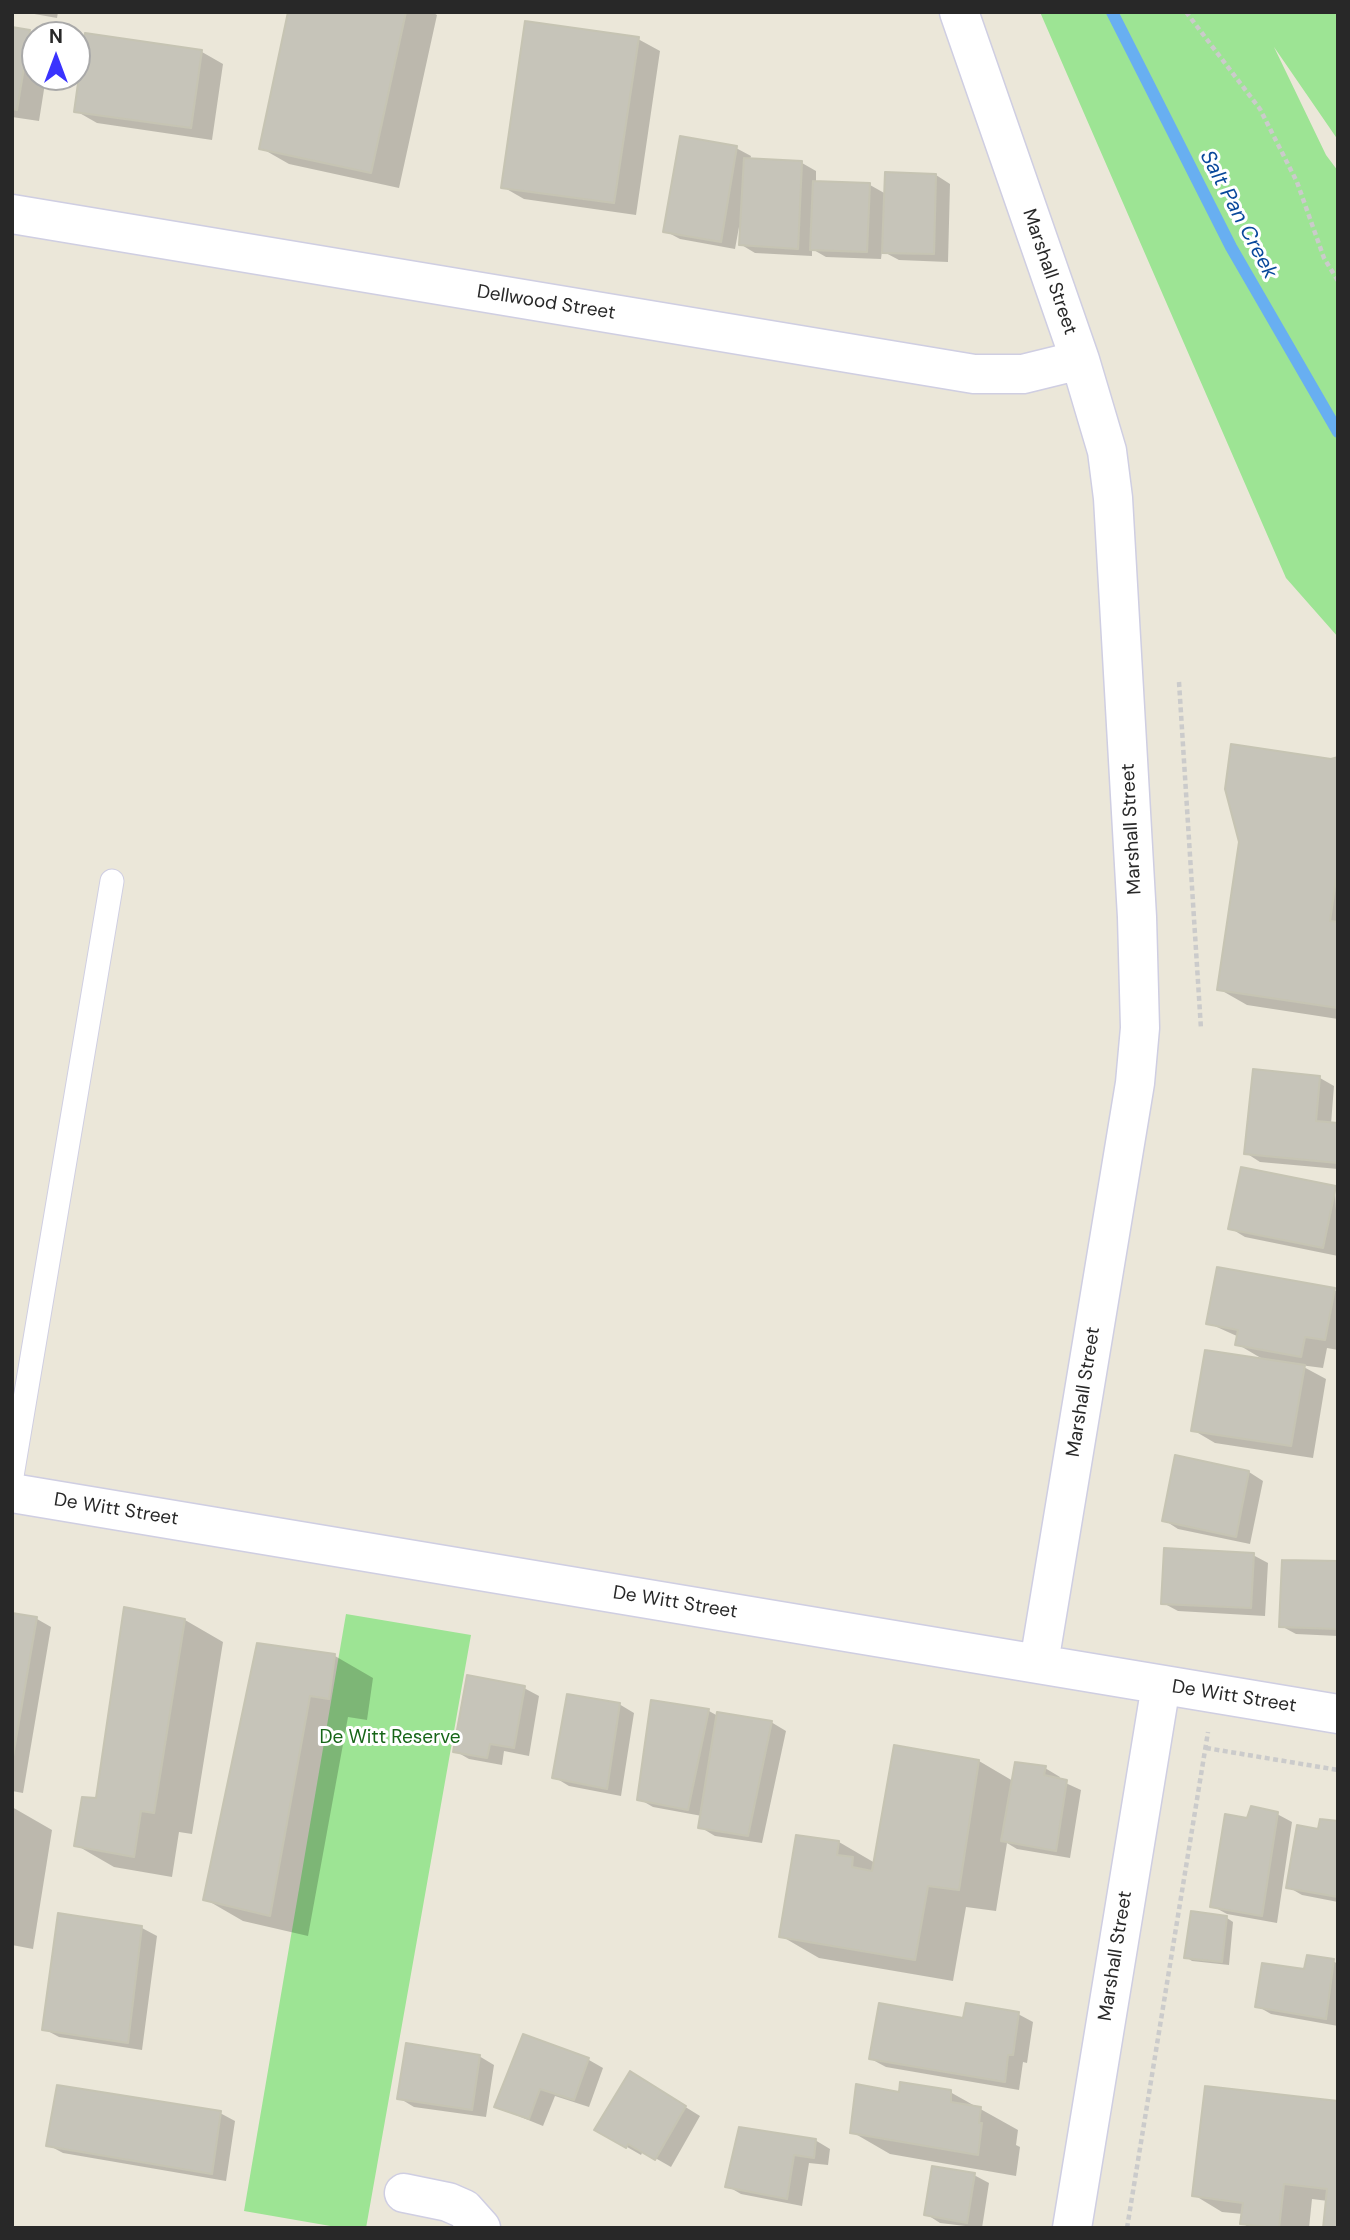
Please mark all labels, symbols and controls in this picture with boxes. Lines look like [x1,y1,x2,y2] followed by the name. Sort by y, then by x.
[21,21,91,91] north arrow
[49,24,63,49] text: N
[1194,147,1282,283] water label: Salt Pan Creek
[1017,206,1081,338] street label: Marshall Street
[475,281,617,325] street label: Dellwood Street
[1117,763,1147,895] street label: Marshall Street
[1062,1325,1106,1459] street label: Marshall Street
[52,1489,180,1531] street label: De Witt Street
[611,1582,739,1624] street label: De Witt Street
[1170,1676,1298,1718] street label: De Witt Street
[319,1727,461,1749] park label: De Witt Reserve
[1094,1889,1138,2023] street label: Marshall Street

